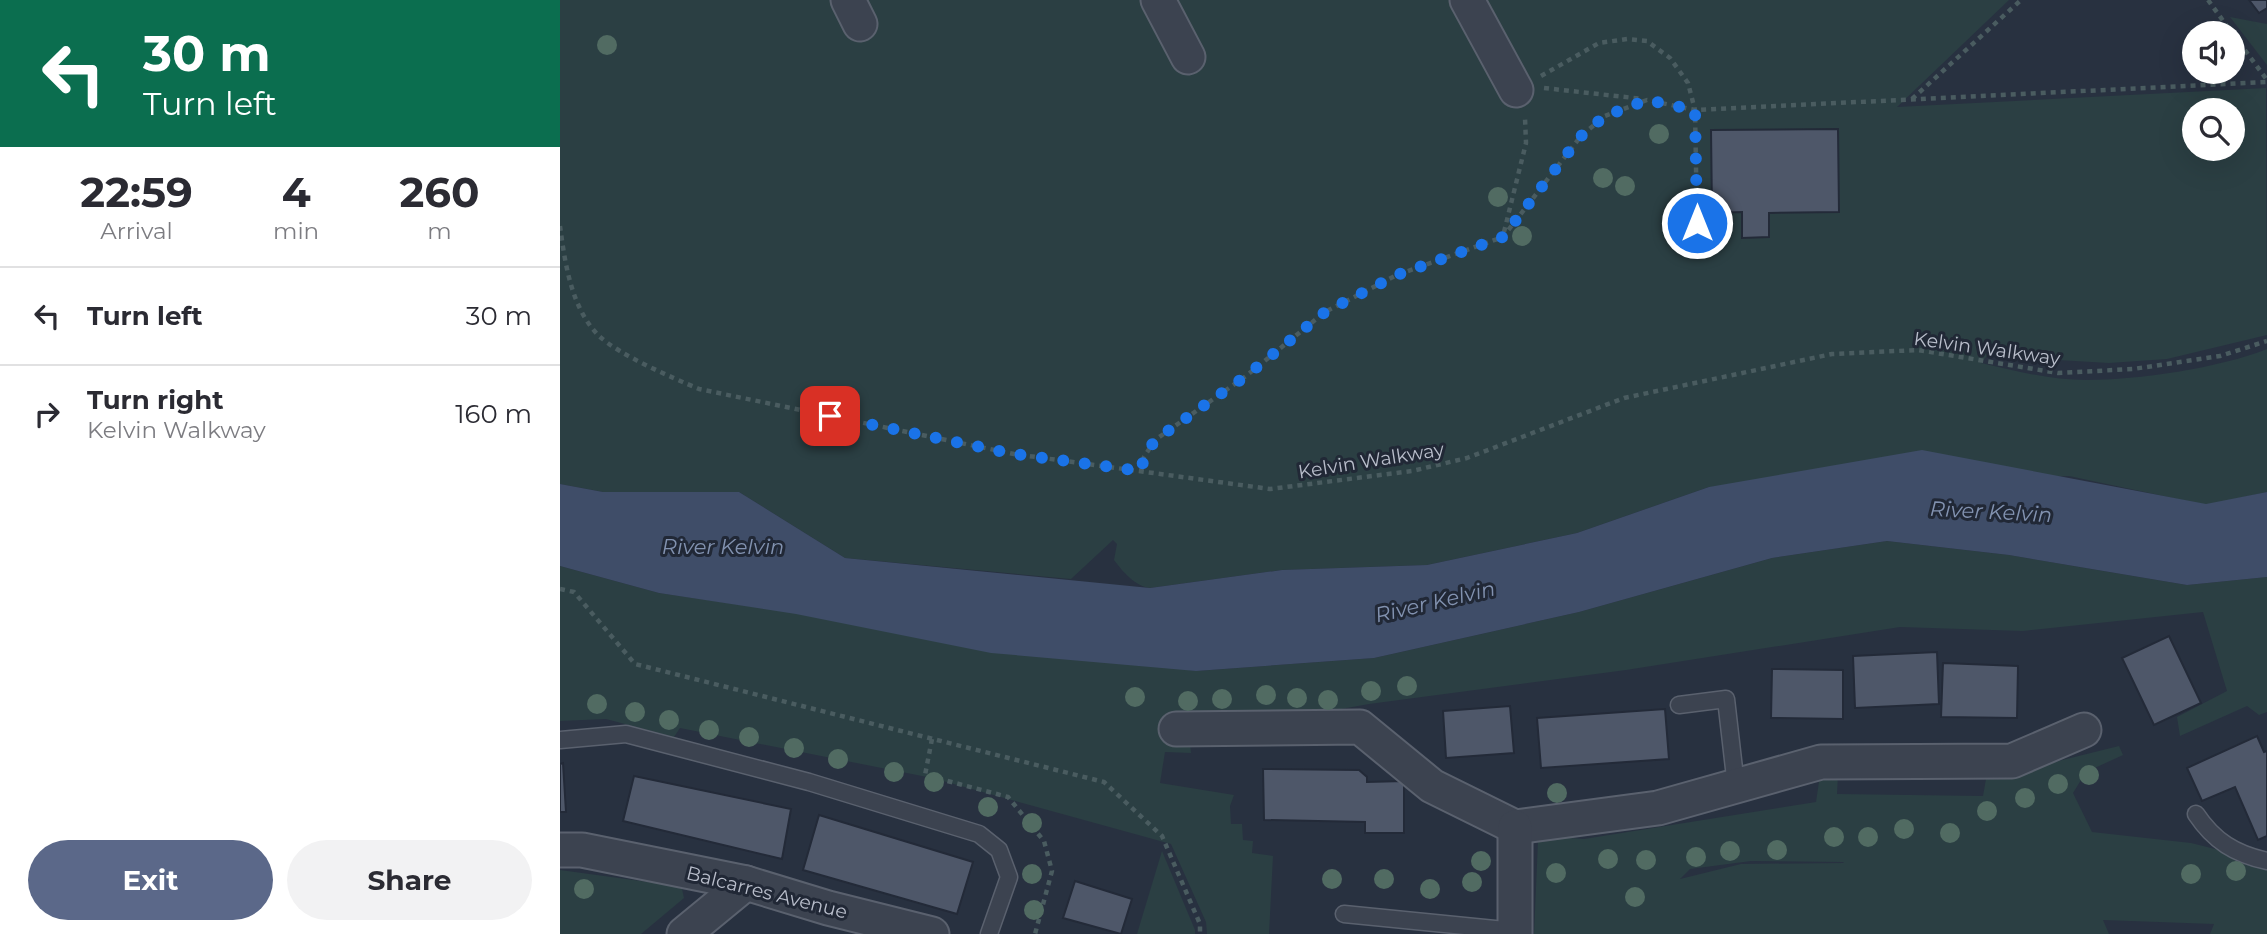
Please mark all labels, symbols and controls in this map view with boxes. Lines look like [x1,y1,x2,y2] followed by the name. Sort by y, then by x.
[2182,21,2245,161] map controls
[2182,21,2245,84] button: sound
[143,24,271,83] text: 30 m
[28,28,119,119] icon: left
[143,84,277,123] text: Turn left
[2182,98,2245,161] button: search
[80,166,193,218] text: 22:59
[282,166,311,218] text: 4
[400,166,480,218] text: 260
[1660,186,1734,260] position arrow
[100,217,173,245] text: Arrival
[273,217,319,245] text: min
[427,217,452,245] text: m
[28,297,66,335] icon: left
[87,300,203,332] text: Turn left
[466,300,532,332] text: 30 m
[1912,327,2062,370] street label: Kelvin Walkway
[87,384,223,416] text: Turn right
[800,386,860,446] pin
[28,395,66,433] icon: right
[811,397,849,435] icon: arrive
[455,398,532,430] text: 160 m
[87,416,266,444] text: Kelvin Walkway
[1296,437,1446,483] street label: Kelvin Walkway
[1929,496,2053,527] water label: River Kelvin
[662,534,784,559] water label: River Kelvin
[1372,576,1497,627] water label: River Kelvin
[28,840,273,920] button: Exit
[287,840,532,920] button: Share
[684,861,850,924] street label: Balcarres Avenue

